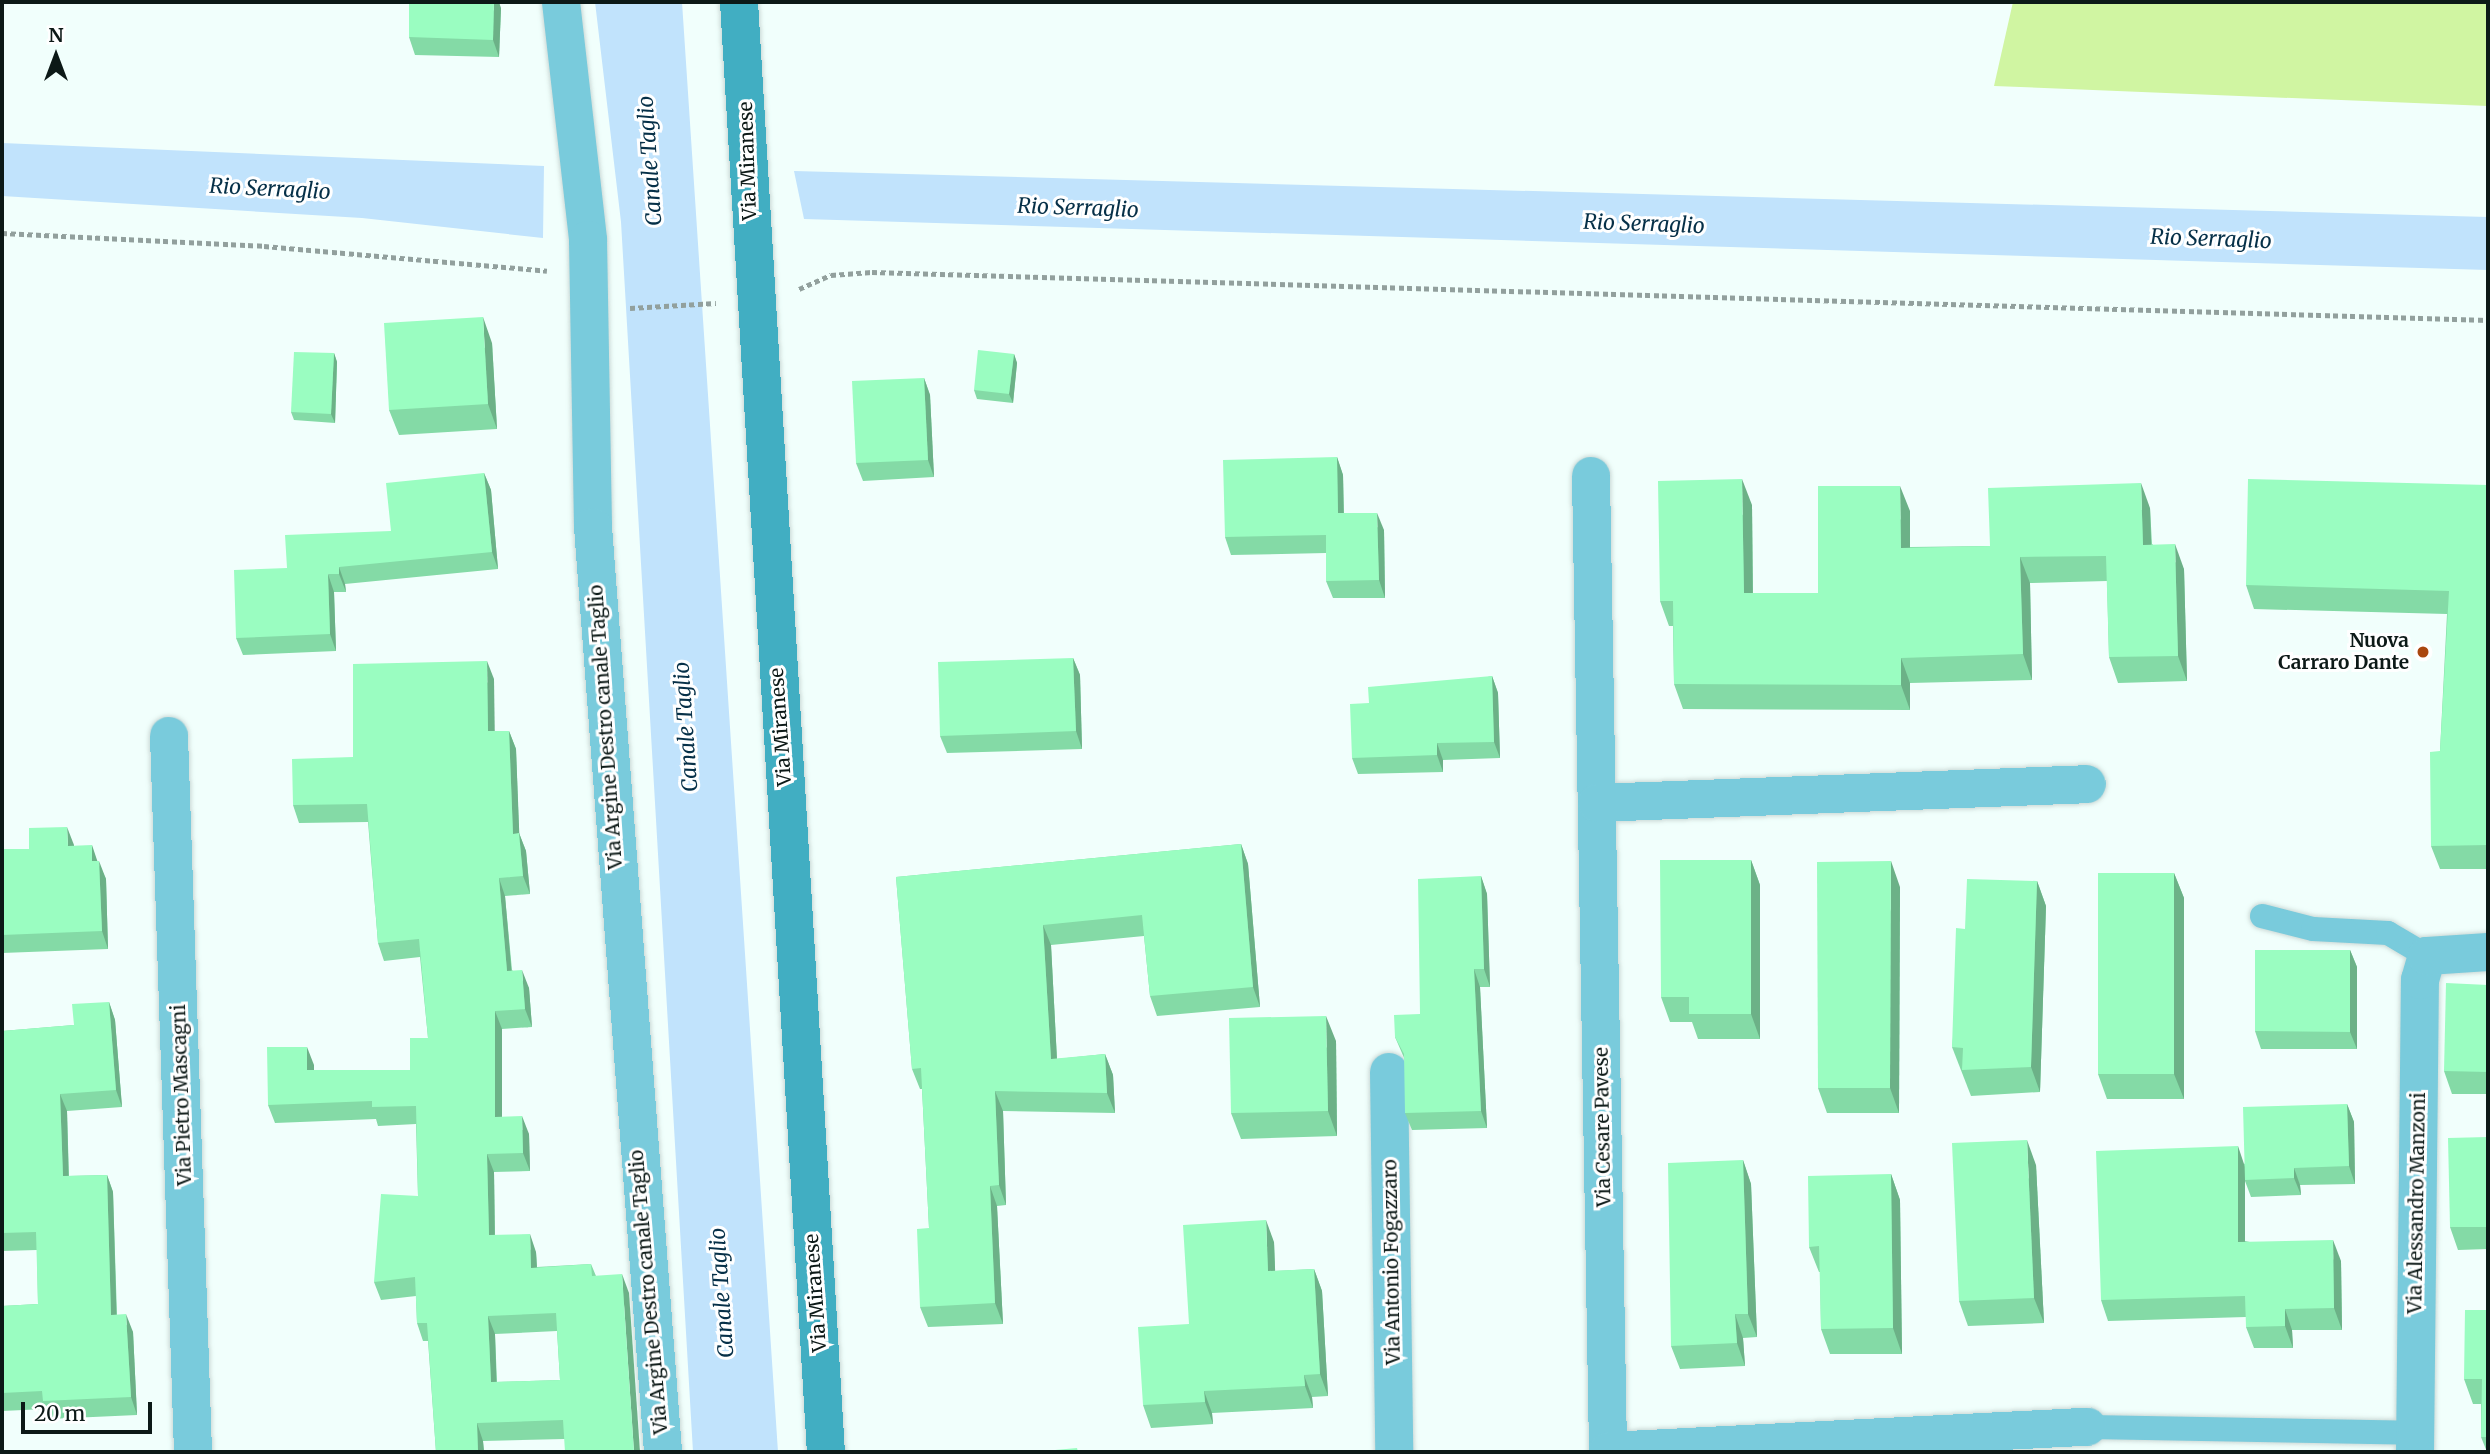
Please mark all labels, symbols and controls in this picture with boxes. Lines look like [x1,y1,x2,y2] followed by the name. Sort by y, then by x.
[21,21,91,91] north arrow
[48,23,64,47] text: N
[633,95,667,227] water label: Canale Taglio
[735,101,761,221] street label: Via Miranese
[209,173,331,205] water label: Rio Serraglio
[1017,193,1139,223] water label: Rio Serraglio
[1583,209,1705,239] water label: Rio Serraglio
[2150,224,2272,254] water label: Rio Serraglio
[585,584,627,870] street label: Via Argine Destro canale Taglio
[2278,630,2409,674] place label: Nuova Carraro Dante
[2415,644,2431,660] marker: Nuova Carraro Dante
[669,661,703,793] water label: Canale Taglio
[765,667,797,787] street label: Via Miranese
[167,1004,197,1186] street label: Via Pietro Mascagni
[1590,1047,1616,1207] street label: Via Cesare Pavese
[2404,1092,2430,1314] street label: Via Alessandro Manzoni
[625,1149,673,1435] street label: Via Argine Destro canale Taglio
[1379,1159,1405,1365] street label: Via Antonio Fogazzaro
[705,1227,739,1359] water label: Canale Taglio
[800,1233,832,1353] street label: Via Miranese
[24,1388,156,1432] scale bar
[34,1400,85,1427] text: 20 m

